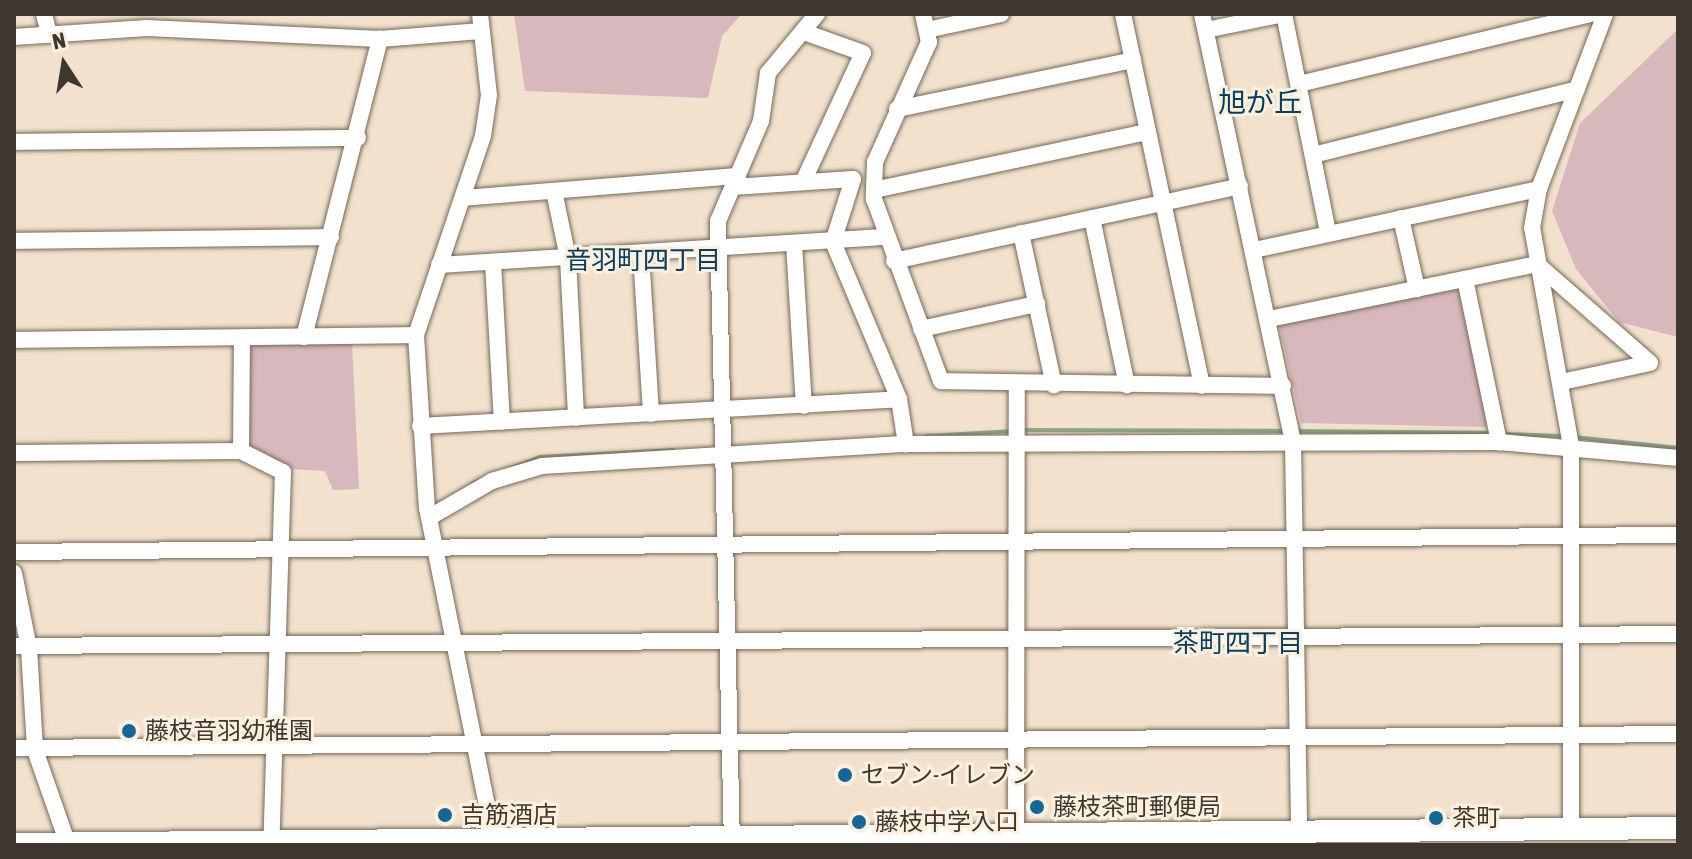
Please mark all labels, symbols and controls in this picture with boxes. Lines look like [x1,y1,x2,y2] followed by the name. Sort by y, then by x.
[24,24,104,104] north arrow
[50,26,68,55] text: N
[1218,85,1302,119] district label: 旭が丘
[565,245,721,277] district label: 音羽町四丁目
[1173,628,1303,660] district label: 茶町四丁目
[145,717,313,745] place label: 藤枝音羽幼稚園
[120,722,138,740] marker: 藤枝音羽幼稚園
[861,761,1035,789] place label: セブン-イレブン
[836,766,854,784] marker: セブン-イレブン
[1053,793,1221,821] place label: 藤枝茶町郵便局
[1028,798,1046,816] marker: 藤枝茶町郵便局
[461,801,557,829] place label: 吉筋酒店
[1452,804,1500,832] place label: 茶町
[436,806,454,824] marker: 吉筋酒店
[875,808,1019,836] place label: 藤枝中学入口
[1427,809,1445,827] marker: 茶町
[850,813,868,831] marker: 藤枝中学入口

